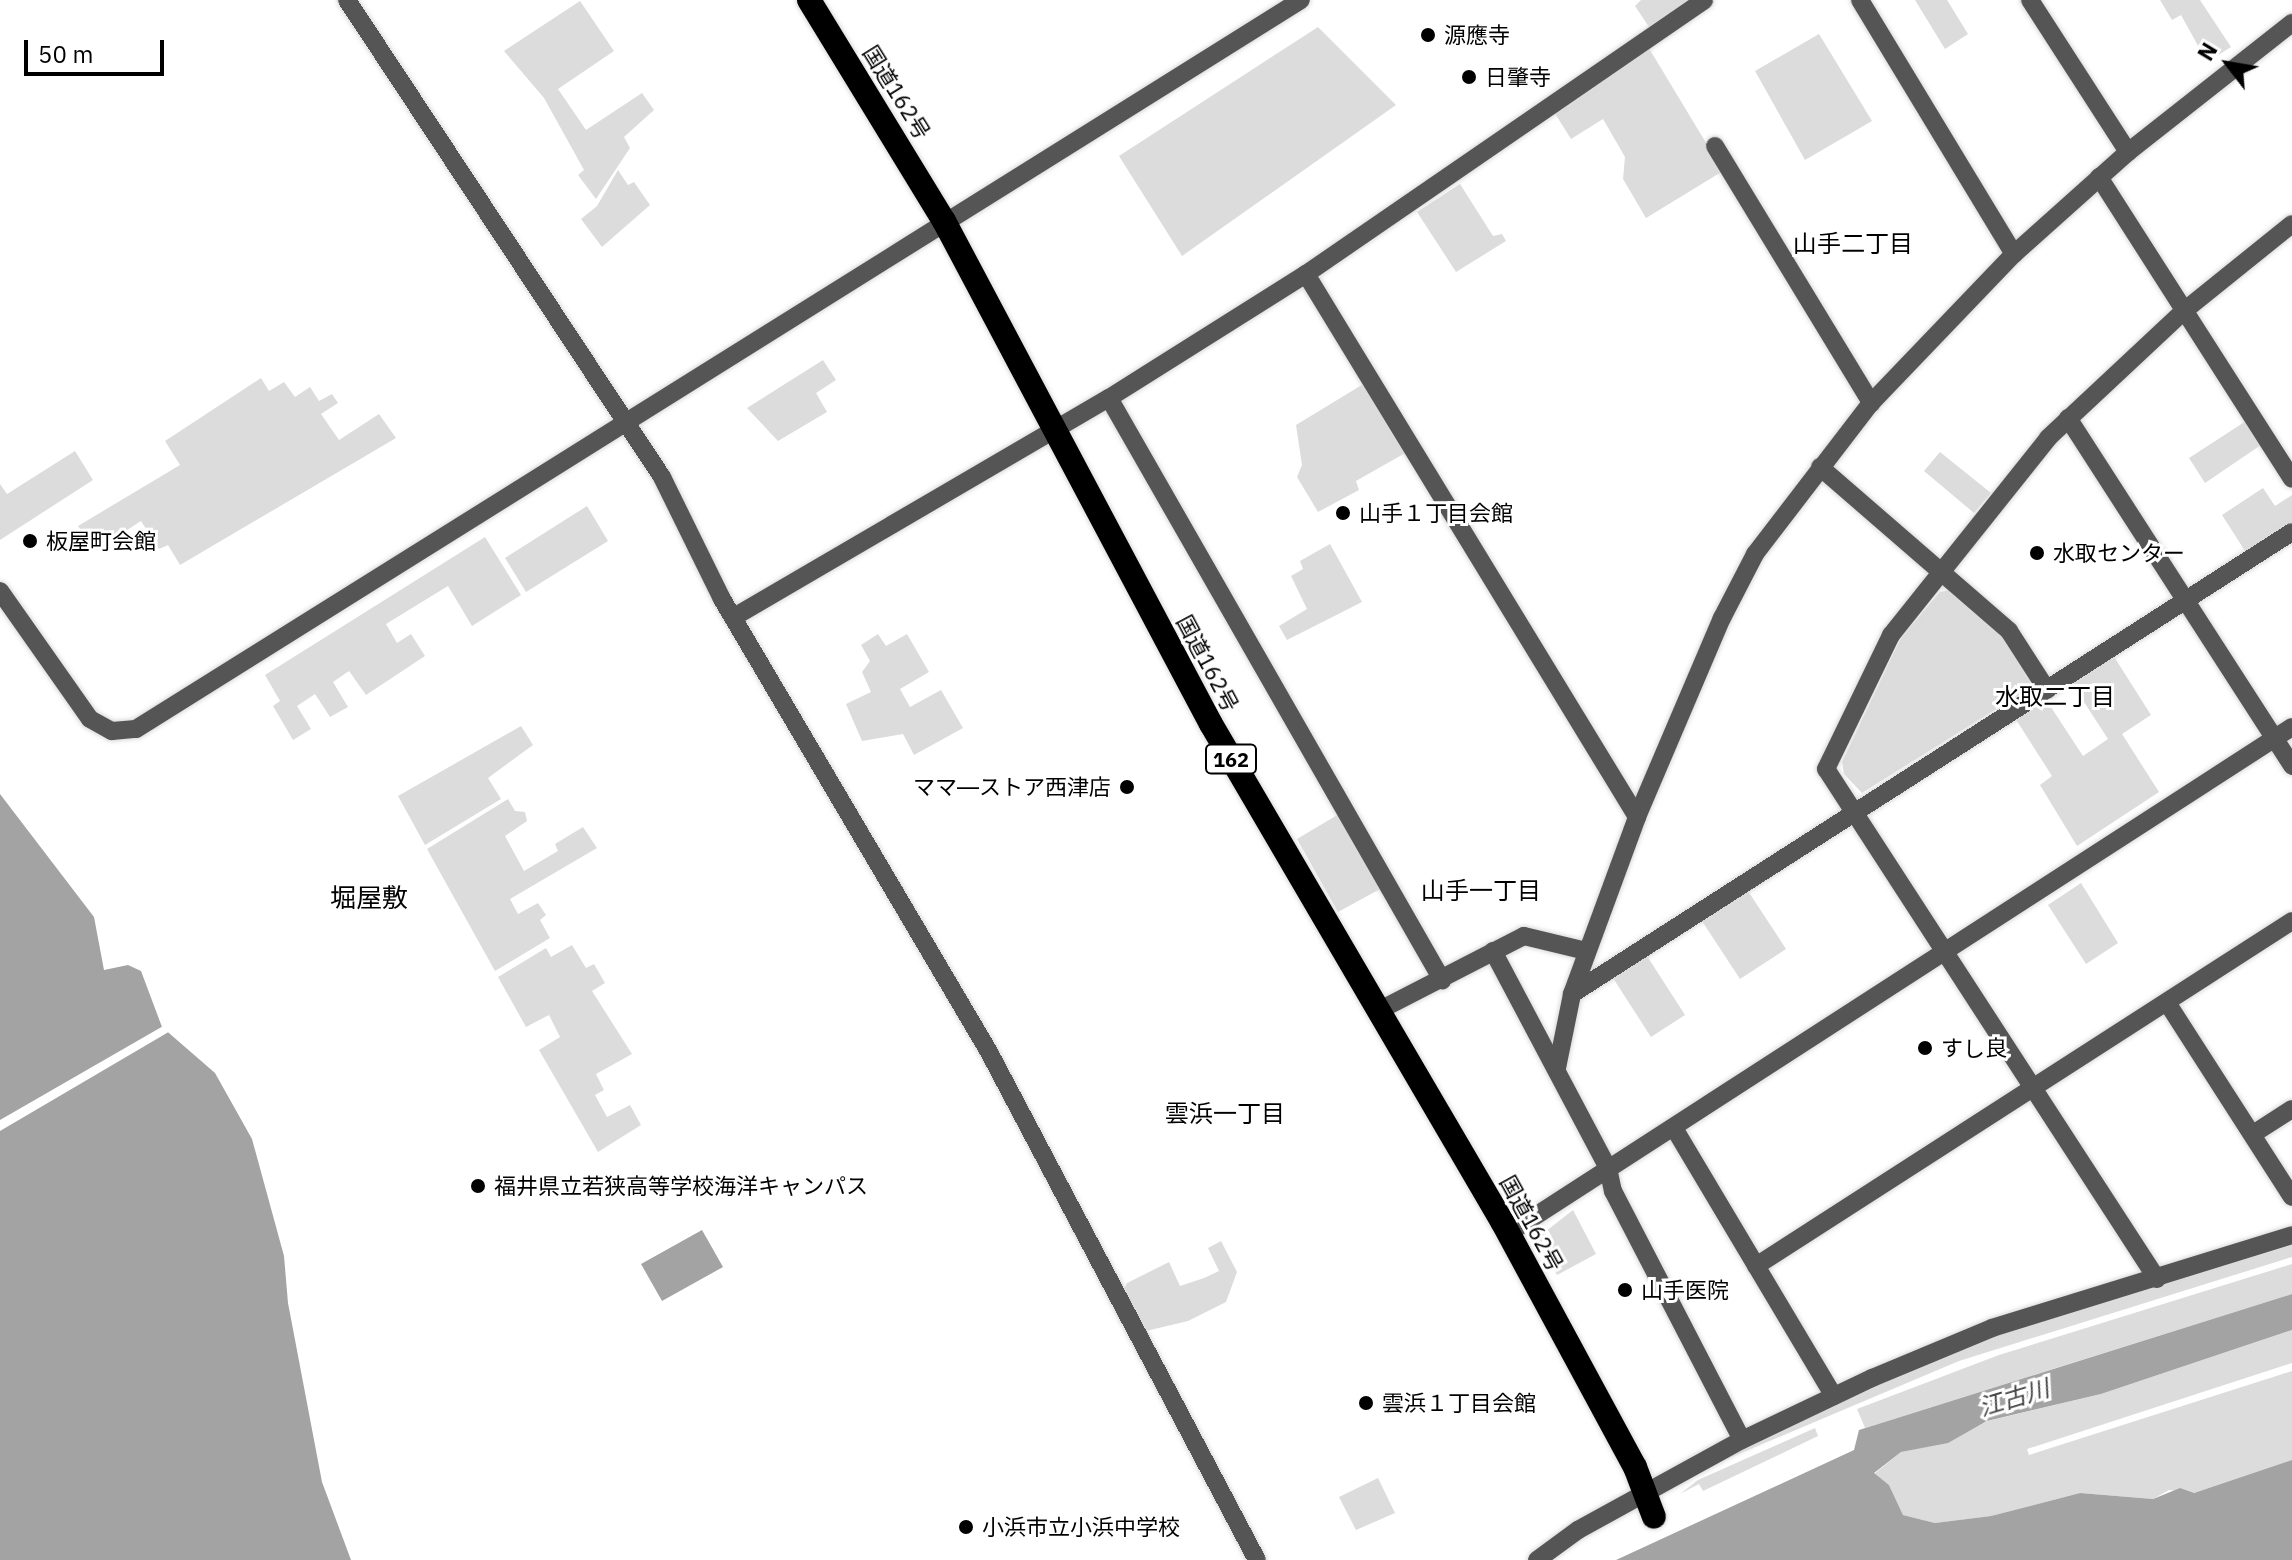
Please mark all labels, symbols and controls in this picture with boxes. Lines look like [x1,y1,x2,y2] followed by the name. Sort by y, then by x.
[1444,22,1510,48] place label: 源應寺
[28,24,168,74] scale bar
[2188,24,2268,104] north arrow
[1419,26,1437,44] marker: 源應寺
[2190,37,2224,66] text: N
[38,38,93,70] text: 50 m
[858,40,936,144] street label: 国道162号
[1485,64,1551,90] place label: 日肇寺
[1460,68,1478,86] marker: 日肇寺
[1793,230,1913,258] district label: 山手二丁目
[1359,500,1513,526] place label: 山手１丁目会館
[1334,504,1352,522] marker: 山手１丁目会館
[46,528,156,554] place label: 板屋町会館
[21,532,39,550] marker: 板屋町会館
[2053,540,2185,566] place label: 水取センター
[2028,544,2046,562] marker: 水取センター
[1172,610,1244,716] street label: 国道162号
[1995,683,2115,711] district label: 水取二丁目
[1205,743,1257,775] road number: 162
[913,774,1111,800] place label: ママ―ストア西津店
[1118,778,1136,796] marker: ママ―ストア西津店
[1421,877,1541,905] district label: 山手一丁目
[330,882,408,914] district label: 堀屋敷
[1941,1035,2007,1061] place label: すし良
[1916,1039,1934,1057] marker: すし良
[1165,1100,1285,1128] district label: 雲浜一丁目
[1495,1170,1569,1276] street label: 国道162号
[494,1173,868,1199] place label: 福井県立若狭高等学校海洋キャンパス
[469,1177,487,1195] marker: 福井県立若狭高等学校海洋キャンパス
[1641,1277,1729,1303] place label: 山手医院
[1616,1281,1634,1299] marker: 山手医院
[1975,1374,2053,1422] water label: 江古川
[1382,1390,1536,1416] place label: 雲浜１丁目会館
[1357,1394,1375,1412] marker: 雲浜１丁目会館
[982,1514,1180,1540] place label: 小浜市立小浜中学校
[957,1518,975,1536] marker: 小浜市立小浜中学校

